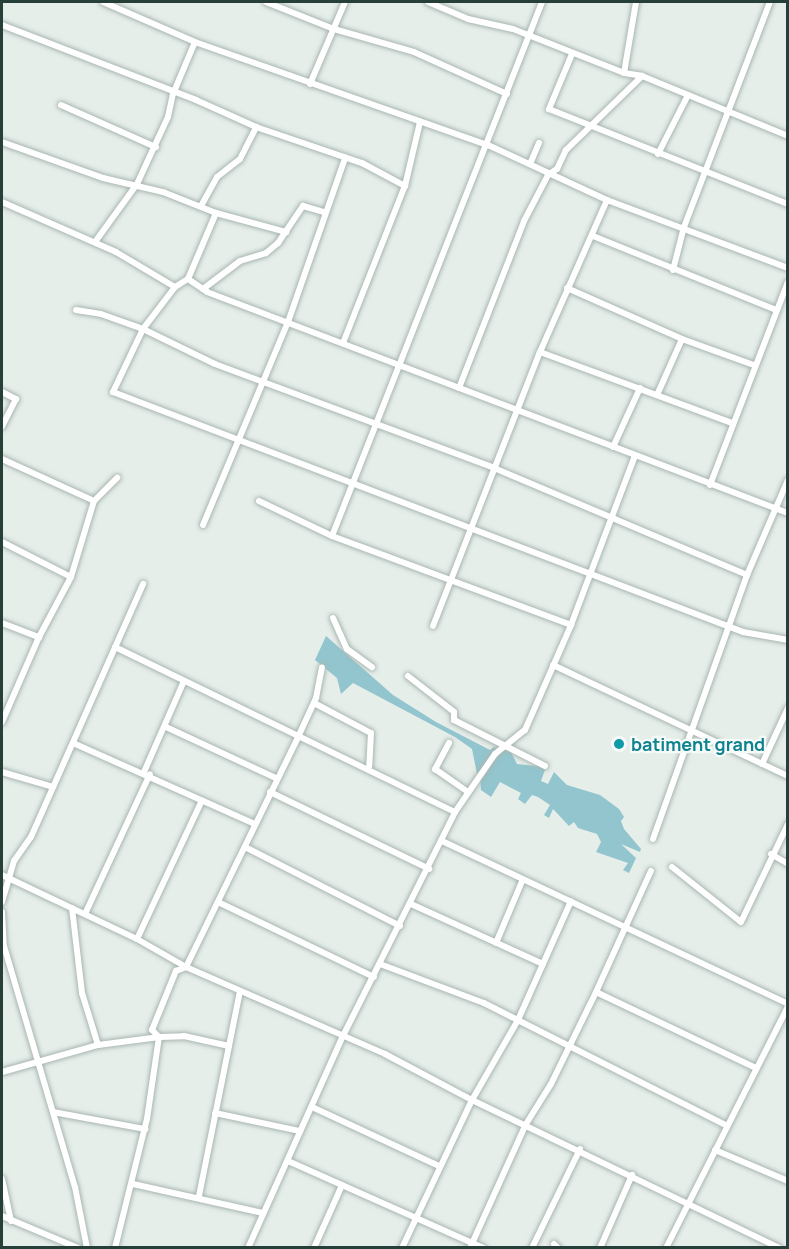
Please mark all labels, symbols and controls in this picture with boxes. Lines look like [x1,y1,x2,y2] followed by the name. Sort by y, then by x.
[631,733,765,755] place label: batiment grand
[612,737,626,751] marker: batiment grand

